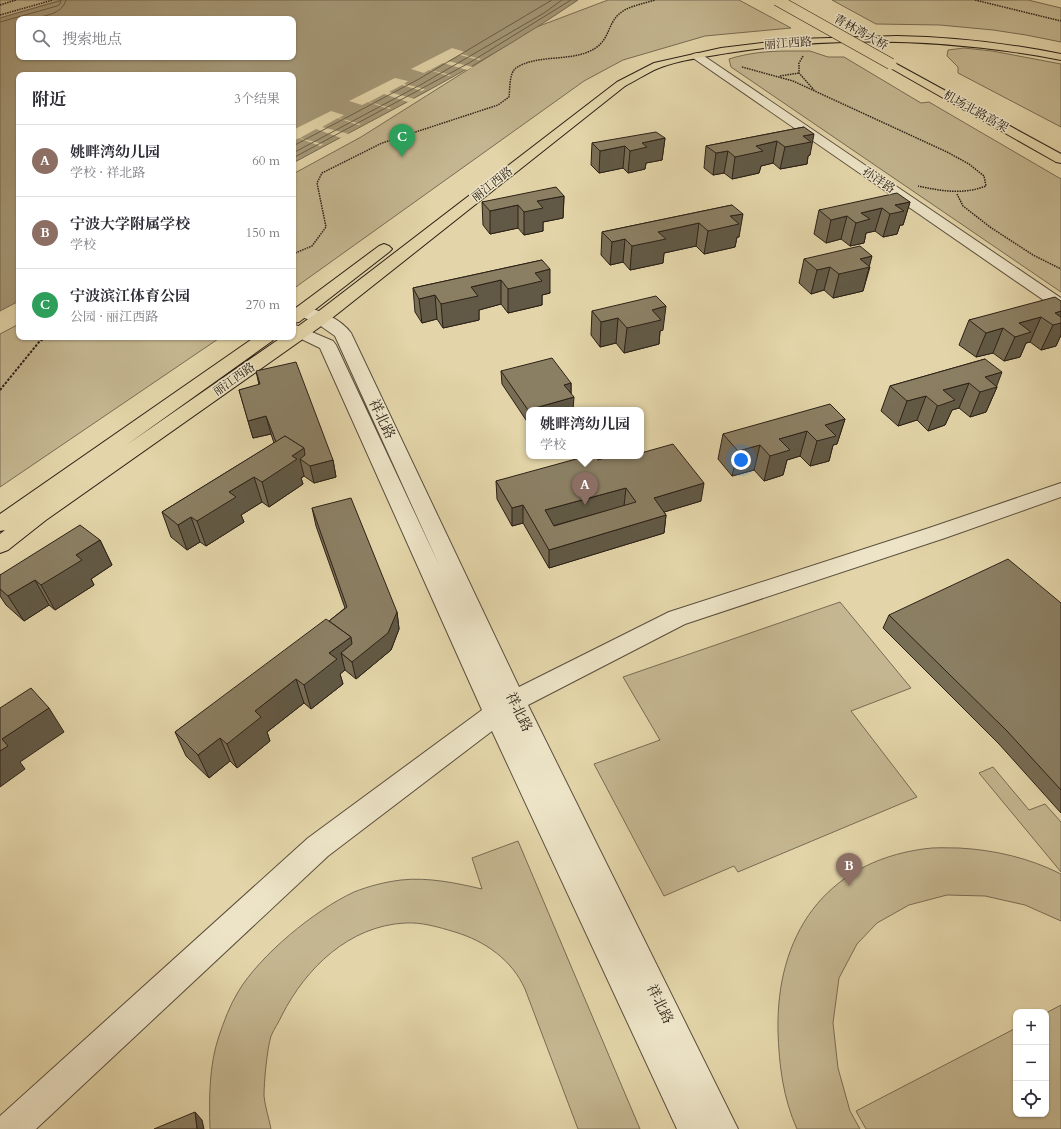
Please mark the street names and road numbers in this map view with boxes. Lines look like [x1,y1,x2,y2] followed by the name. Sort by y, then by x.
[831,10,891,54] street label: 青林湾大桥
[763,33,813,53] street label: 丽江西路
[941,87,1011,135] street label: 机场北路高架
[468,163,516,205] street label: 丽江西路
[860,163,898,197] street label: 孙洋路
[210,359,258,399] street label: 丽江西路
[365,396,399,442] street label: 祥北路
[501,689,537,735] street label: 祥北路
[642,981,678,1027] street label: 祥北路

